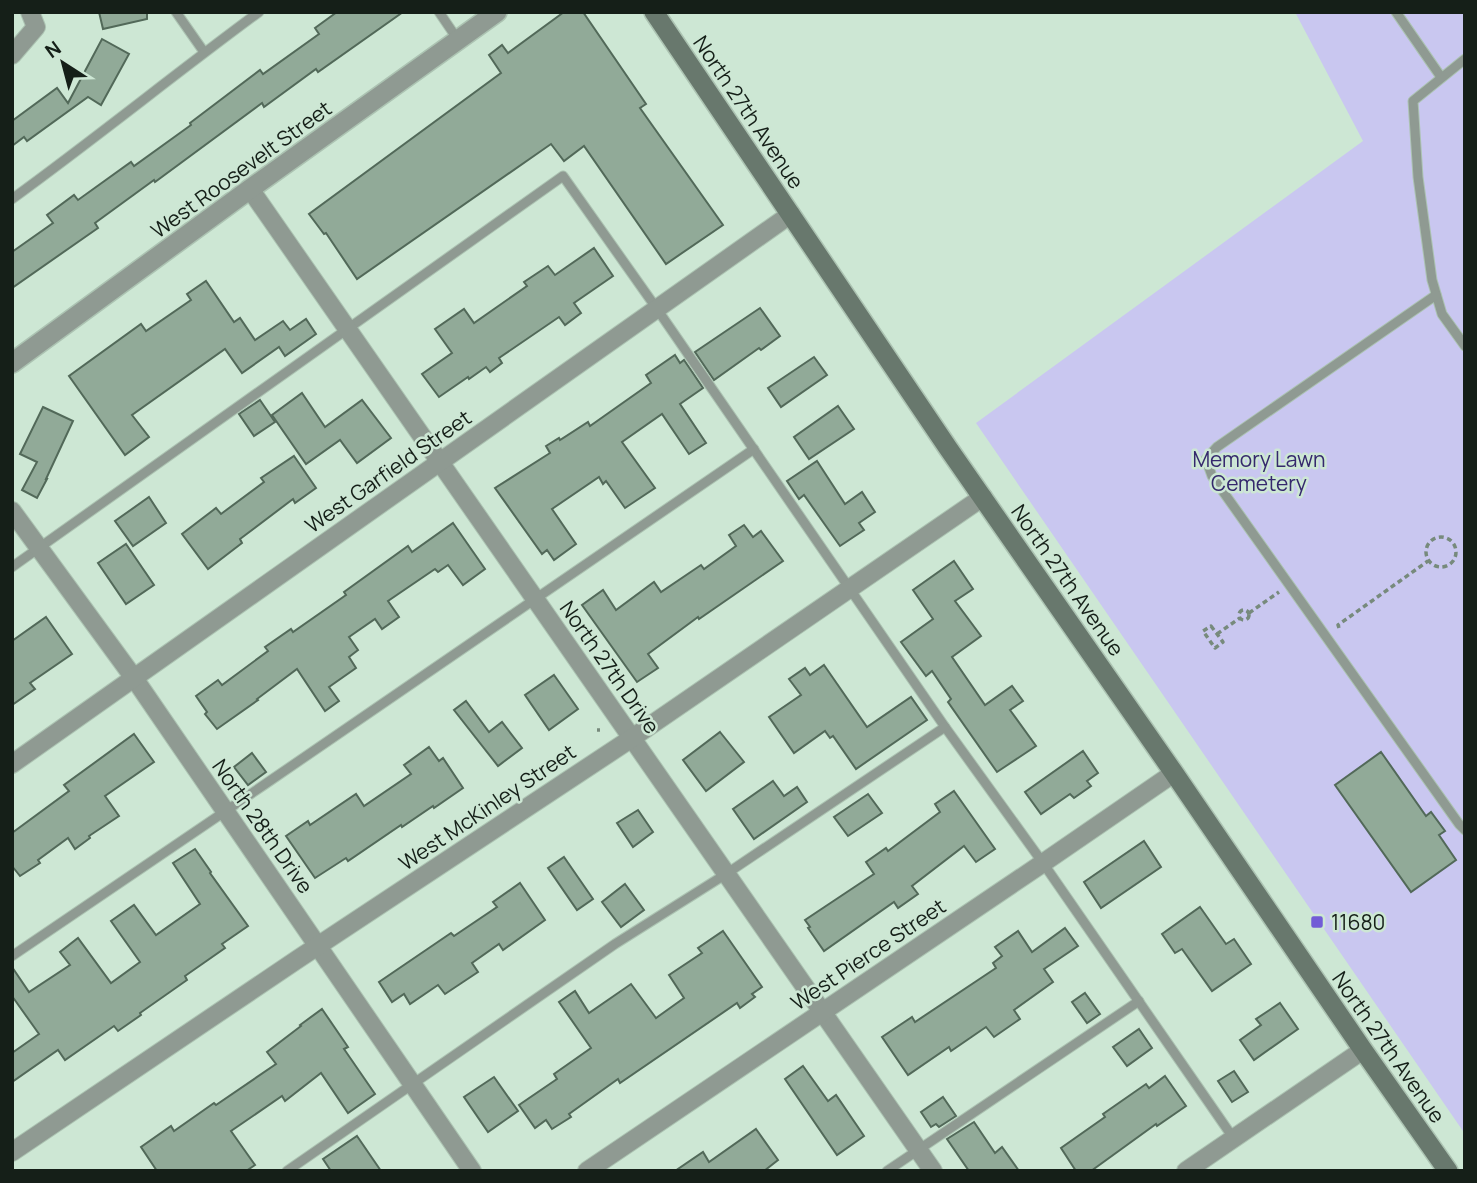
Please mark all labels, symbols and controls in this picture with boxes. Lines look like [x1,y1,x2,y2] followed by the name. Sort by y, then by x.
[28,28,98,98] north arrow
[687,30,811,194] street label: North 27th Avenue
[40,35,66,64] text: N
[145,94,337,244] street label: West Roosevelt Street
[299,403,477,539] street label: West Garfield Street
[1192,445,1326,497] park label: Memory Lawn Cemetery
[1005,499,1131,661] street label: North 27th Avenue
[554,595,666,739] street label: North 27th Drive
[393,737,581,877] street label: West McKinley Street
[206,753,320,899] street label: North 28th Drive
[785,892,951,1016] street label: West Pierce Street
[1331,908,1385,936] place label: 11680
[1309,914,1325,930] marker: 11680
[1326,966,1452,1128] street label: North 27th Avenue

